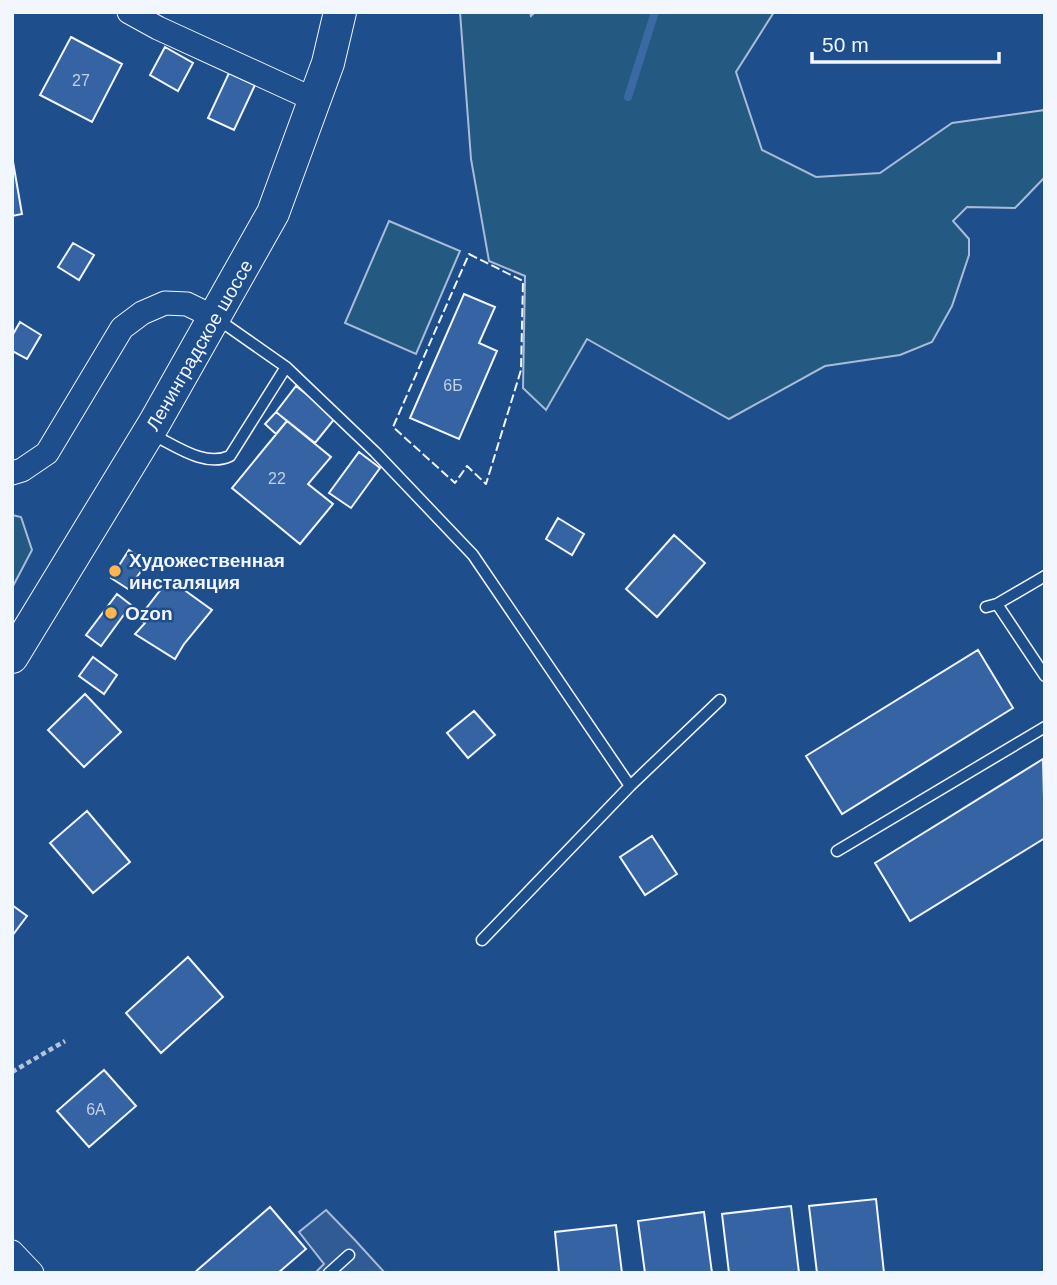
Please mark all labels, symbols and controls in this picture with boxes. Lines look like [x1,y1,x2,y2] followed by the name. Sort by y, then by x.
[812,21,999,65] scale bar
[822,33,869,56] text: 50 m
[72,72,90,89] house number: 27
[142,256,257,434] street label: Ленинградское шоссе
[443,377,463,394] house number: 6Б
[268,470,286,487] house number: 22
[129,550,285,593] place label: Художественная инсталяция
[107,563,123,579] marker: Художественная инсталяция
[125,603,173,624] place label: Ozon
[103,605,119,621] marker: Ozon
[86,1101,106,1118] house number: 6А

